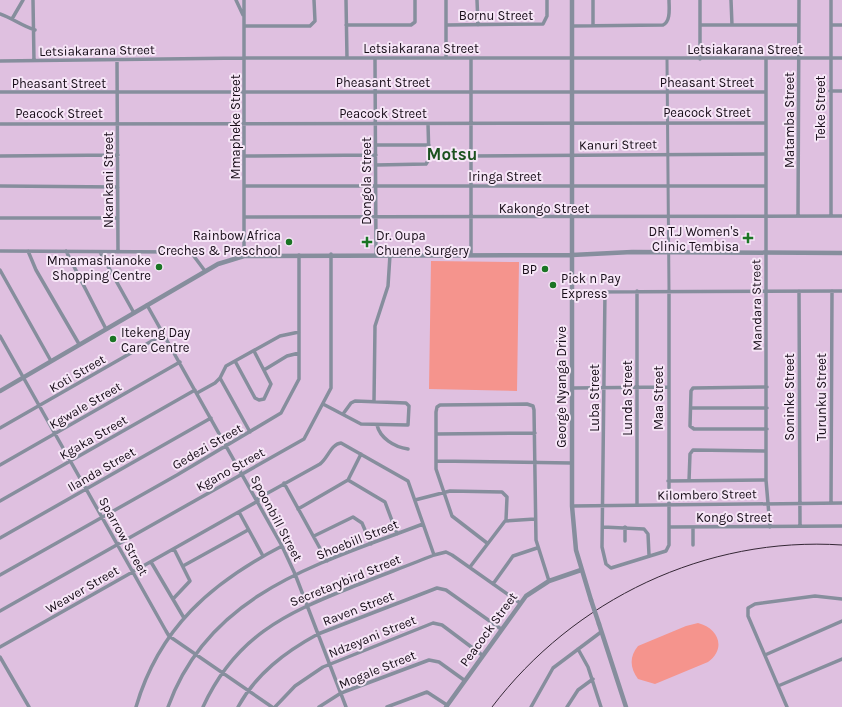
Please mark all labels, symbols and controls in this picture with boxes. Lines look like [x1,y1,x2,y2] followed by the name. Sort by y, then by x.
[459,8,533,23] street label: Bornu Street
[363,41,479,56] street label: Letsiakarana Street
[39,42,155,59] street label: Letsiakarana Street
[687,42,803,57] street label: Letsiakarana Street
[782,72,797,168] street label: Matamba Street
[228,74,243,180] street label: Mmapheke Street
[336,75,430,90] street label: Pheasant Street
[660,75,754,90] street label: Pheasant Street
[813,75,828,140] street label: Teke Street
[12,76,106,91] street label: Pheasant Street
[663,105,751,120] street label: Peacock Street
[15,106,103,121] street label: Peacock Street
[339,106,427,121] street label: Peacock Street
[101,132,116,228] street label: Nkankani Street
[579,136,657,153] street label: Kanuri Street
[359,137,374,225] street label: Dongola Street
[427,144,477,164] district label: Motsu
[468,169,542,184] street label: Iringa Street
[499,201,589,216] street label: Kakongo Street
[649,224,739,254] place label: DR T.J Women's Clinic Tembisa
[158,228,281,258] place label: Rainbow Africa Creches & Preschool
[376,228,469,258] place label: Dr. Oupa Chuene Surgery
[742,232,754,244] marker: DR T.J Women's Clinic Tembisa
[361,236,373,248] marker: Dr. Oupa Chuene Surgery
[284,237,294,247] marker: Rainbow Africa Creches & Preschool
[47,253,151,283] place label: Mmamashianoke Shopping Centre
[748,259,765,351] street label: Mandara Street
[154,262,164,272] marker: Mmamashianoke Shopping Centre
[522,262,537,277] place label: BP
[540,264,550,274] marker: BP
[561,271,621,301] place label: Pick n Pay Express
[548,280,558,290] marker: Pick n Pay Express
[121,325,190,355] place label: Itekeng Day Care Centre
[554,326,569,448] street label: George Nyanga Drive
[108,334,118,344] marker: Itekeng Day Care Centre
[46,351,108,396] street label: Koti Street
[782,353,797,441] street label: Soninke Street
[814,353,829,441] street label: Turunku Street
[620,360,635,436] street label: Lunda Street
[587,364,602,432] street label: Luba Street
[651,366,666,430] street label: Maa Street
[46,379,124,432] street label: Kgwale Street
[57,412,130,463] street label: Kgaka Street
[170,420,245,472] street label: Gedezi Street
[65,444,138,495] street label: Ilanda Street
[193,444,267,494] street label: Kgano Street
[248,473,306,564] street label: Spoonbill Street
[657,486,757,503] street label: Kilombero Street
[96,494,151,578] street label: Sparrow Street
[696,510,772,525] street label: Kongo Street
[314,516,400,563] street label: Shoebill Street
[288,551,403,610] street label: Secretarybird Street
[43,562,121,616] street label: Weaver Street
[321,588,396,629] street label: Raven Street
[457,589,520,669] street label: Peacock Street
[326,612,418,661] street label: Ndzeyani Street
[337,647,418,692] street label: Mogale Street

